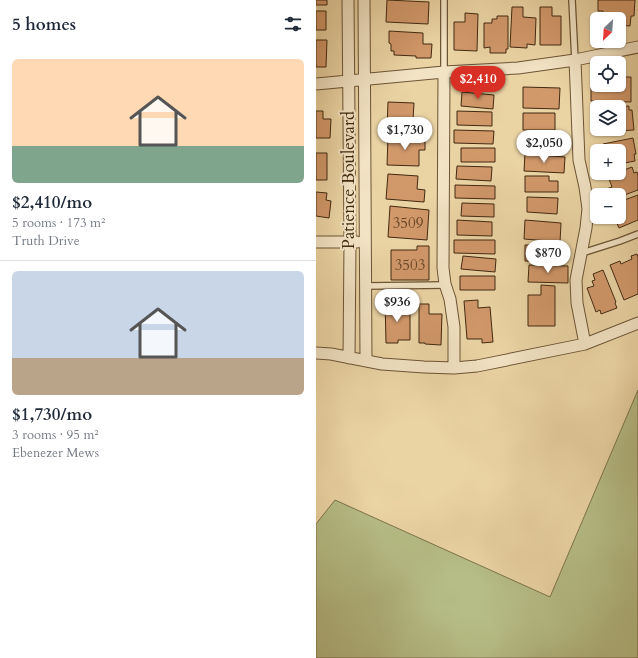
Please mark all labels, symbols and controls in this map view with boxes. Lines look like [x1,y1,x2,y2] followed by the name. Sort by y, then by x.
[590,12,626,48] north arrow
[590,12,626,224] map controls
[12,13,76,36] text: 5 homes
[282,13,304,35] icon: filters
[590,56,626,92] button: locate
[445,66,511,100] pin: $2,410
[459,70,497,88] text: $2,410
[122,85,194,157] icon: home
[590,100,626,136] button: layers
[337,111,360,249] street label: Patience Boulevard
[372,117,438,151] pin: $1,730
[386,121,424,139] text: $1,730
[511,130,577,164] pin: $2,050
[525,134,563,152] text: $2,050
[590,144,626,180] button: +
[590,188,626,224] button: −
[12,191,92,214] text: $2,410/mo
[393,213,424,233] house number: 3509
[12,214,105,232] text: 5 rooms · 173 m²
[12,232,80,250] text: Truth Drive
[524,240,572,274] pin: $870
[535,244,561,262] text: $870
[395,255,425,275] house number: 3503
[373,289,421,323] pin: $936
[384,293,410,311] text: $936
[122,297,194,369] icon: home
[12,403,92,426] text: $1,730/mo
[12,426,99,444] text: 3 rooms · 95 m²
[12,444,99,462] text: Ebenezer Mews

